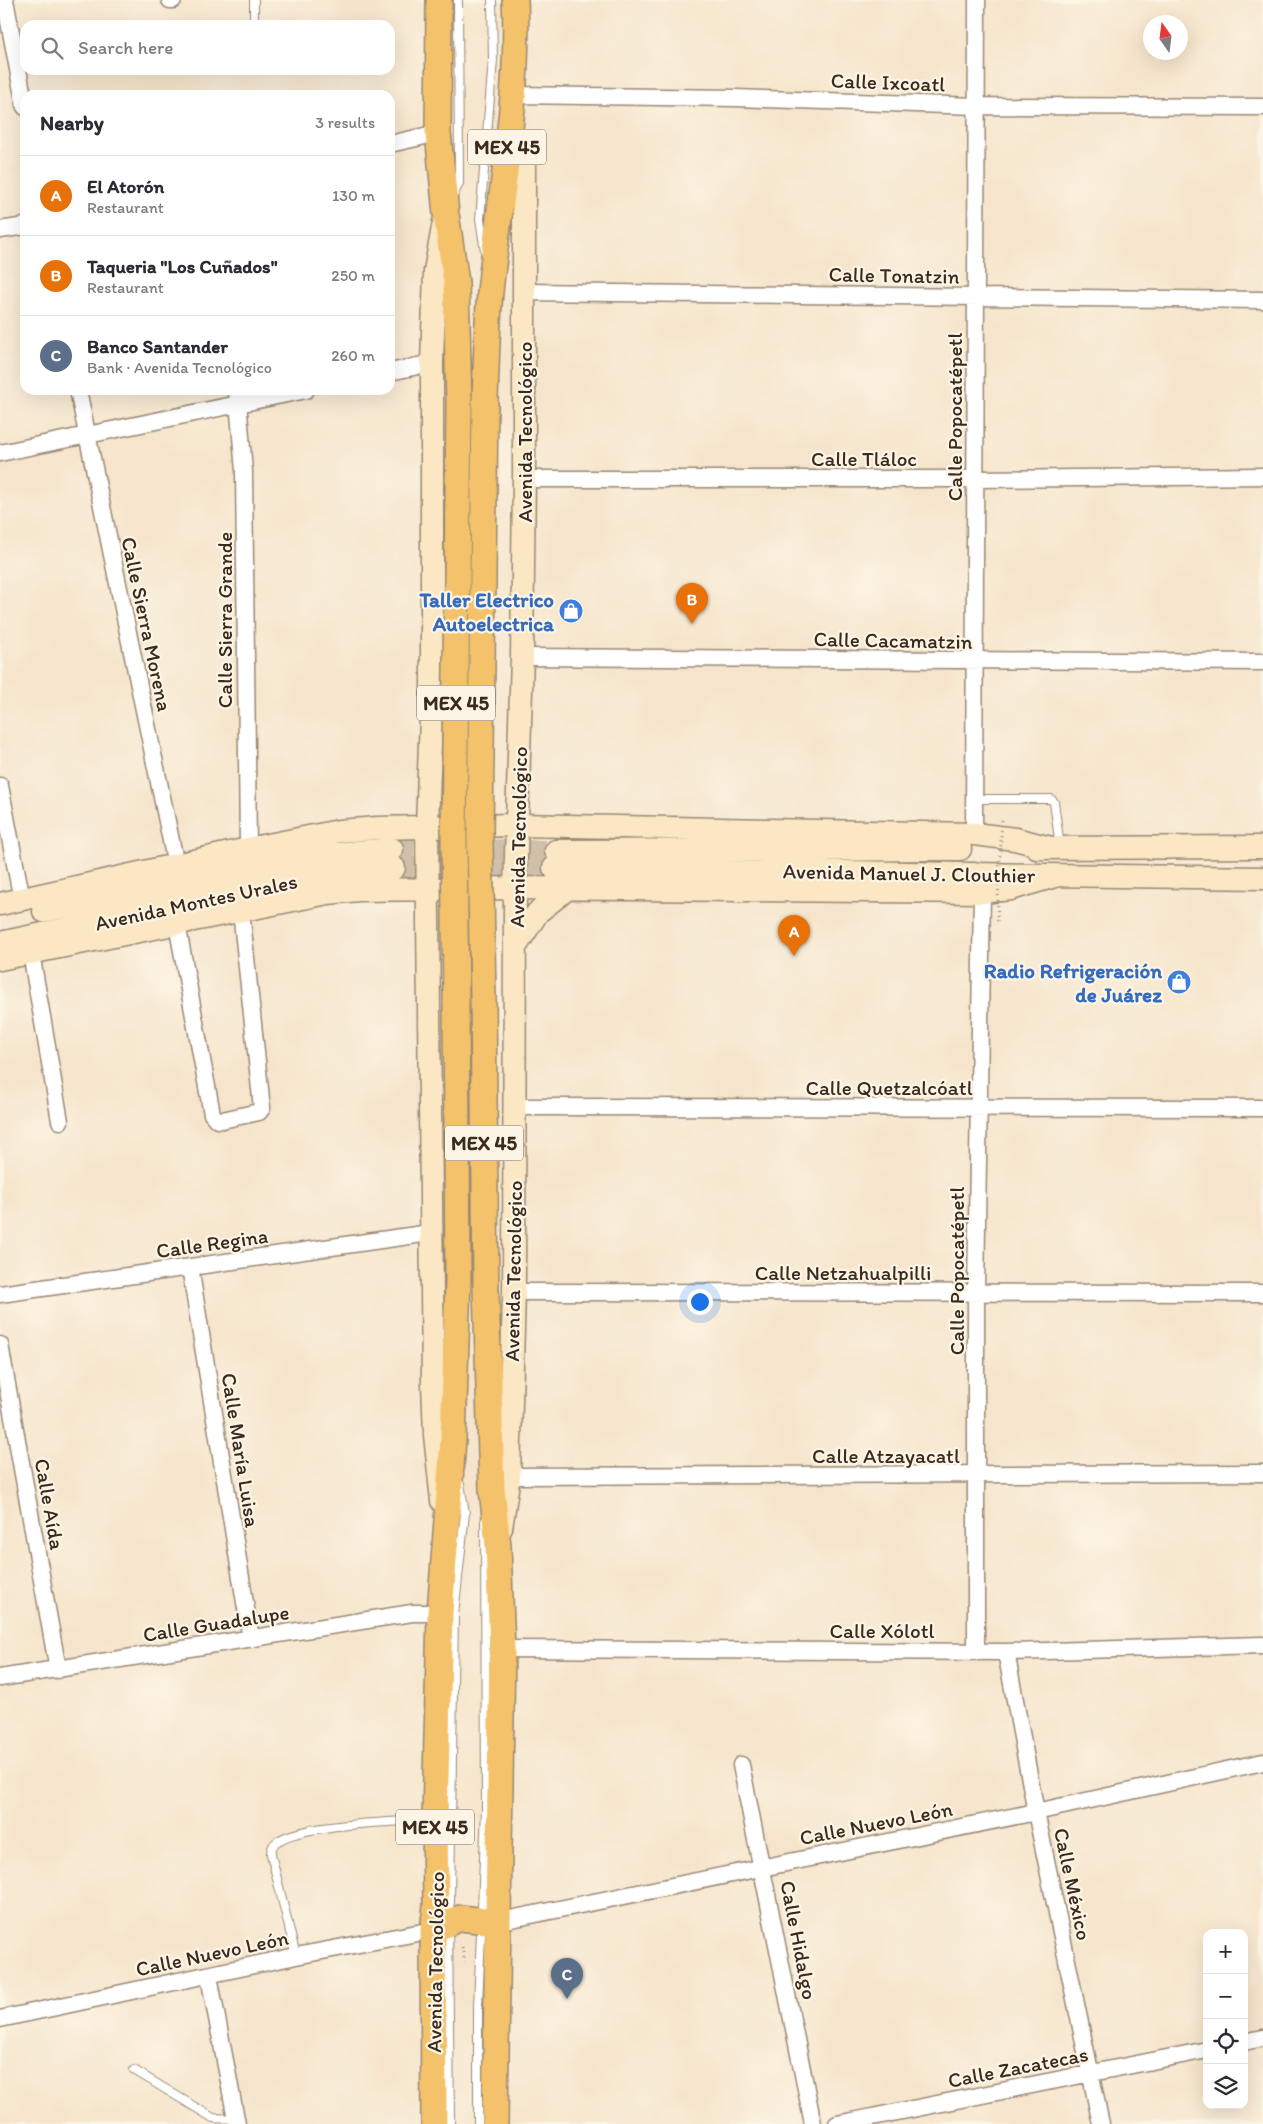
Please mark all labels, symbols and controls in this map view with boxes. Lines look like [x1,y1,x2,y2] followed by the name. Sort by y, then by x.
[1143,15,1188,60] north arrow
[20,20,395,75] search box
[38,34,66,62] icon: search
[78,36,173,59] text: Search here
[830,68,946,96] street label: Calle Ixcoatl
[40,110,104,135] text: Nearby
[315,113,375,132] text: 3 results
[468,130,546,164] road number: MEX 45
[87,175,164,198] text: El Atorón
[51,186,61,205] text: A
[332,186,375,205] text: 130 m
[87,198,164,217] text: Restaurant
[87,255,278,278] text: Taqueria "Los Cuñados"
[828,261,960,289] street label: Calle Tonatzin
[51,266,61,285] text: B
[331,266,375,285] text: 250 m
[87,278,164,297] text: Restaurant
[942,333,967,501] street label: Calle Popocatépetl
[87,335,228,358] text: Banco Santander
[512,341,537,523] street label: Avenida Tecnológico
[51,346,61,365] text: C
[331,346,375,365] text: 260 m
[87,358,272,377] text: Bank · Avenida Tecnológico
[811,446,917,471] street label: Calle Tláloc
[212,532,237,708] street label: Calle Sierra Grande
[116,535,178,713] street label: Calle Sierra Morena
[676,583,708,624] pin: B
[418,587,555,636] place label: Taller Electrico Autoelectrica
[558,598,584,624] shop icon: Taller Electrico Autoelectrica
[813,626,973,654] street label: Calle Cacamatzin
[417,686,495,720] road number: MEX 45
[504,746,532,928] street label: Avenida Tecnológico
[783,858,1036,888] street label: Avenida Manuel J. Clouthier
[93,868,299,936] street label: Avenida Montes Urales
[778,915,810,956] pin: A
[984,958,1162,1007] place label: Radio Refrigeración de Juárez
[1166,969,1192,995] shop icon: Radio Refrigeración de Juárez
[805,1075,973,1100] street label: Calle Quetzalcóatl
[445,1126,523,1160] road number: MEX 45
[499,1180,527,1362] street label: Avenida Tecnológico
[944,1187,969,1355] street label: Calle Popocatépetl
[155,1223,269,1263] street label: Calle Regina
[755,1260,931,1285] street label: Calle Netzahualpilli
[687,1289,713,1315] your location
[216,1371,266,1529] street label: Calle María Luisa
[812,1443,960,1468] street label: Calle Atzayacatl
[30,1456,70,1552] street label: Calle Aída
[141,1599,291,1647] street label: Calle Guadalupe
[829,1618,935,1643] street label: Calle Xólotl
[797,1796,955,1850] street label: Calle Nuevo León
[396,1810,474,1844] road number: MEX 45
[1049,1825,1097,1943] street label: Calle México
[421,1871,449,2053] street label: Avenida Tecnológico
[775,1878,823,2002] street label: Calle Hidalgo
[133,1925,291,1981] street label: Calle Nuevo León
[1203,1929,1248,2109] map controls
[1203,1929,1248,1974] button: +
[551,1958,583,1999] pin: C
[1203,1974,1248,2019] button: −
[1203,2019,1248,2064] button: locate
[946,2041,1090,2093] street label: Calle Zacatecas
[1203,2064,1248,2109] button: layers

